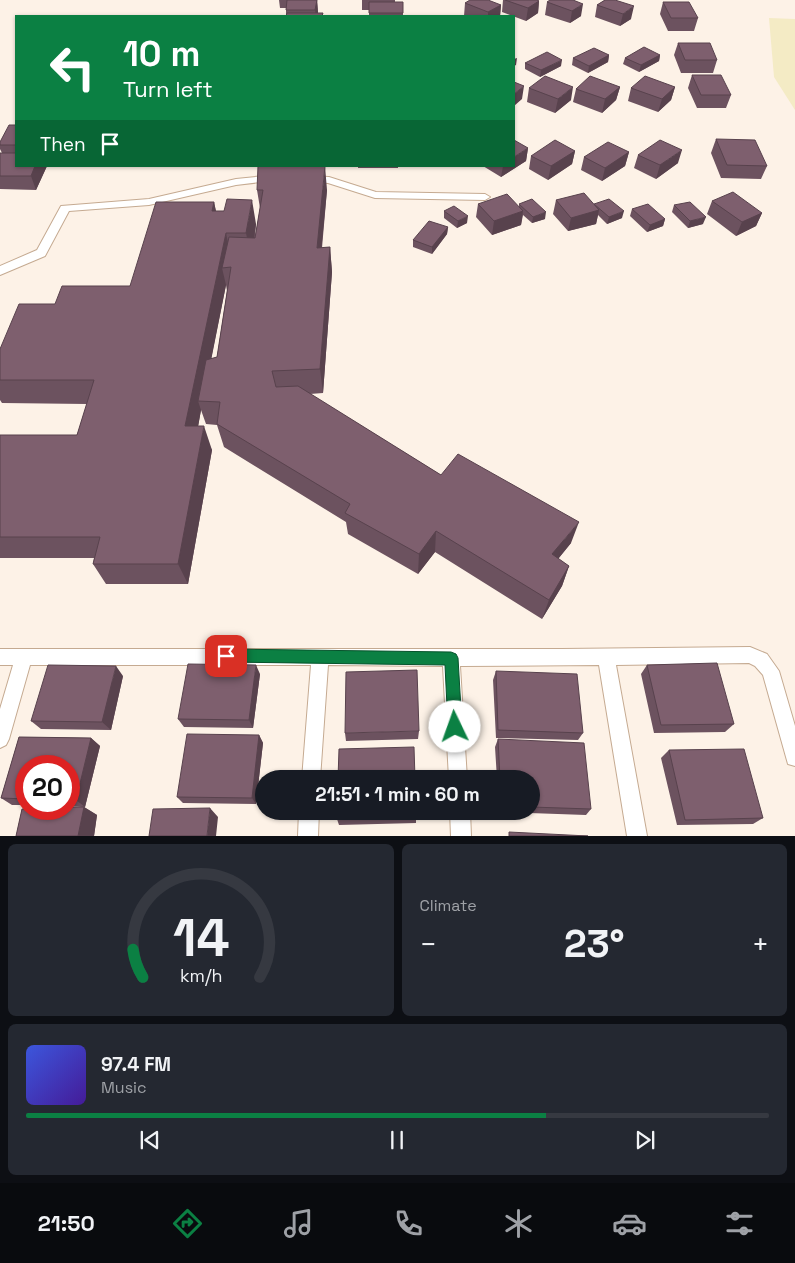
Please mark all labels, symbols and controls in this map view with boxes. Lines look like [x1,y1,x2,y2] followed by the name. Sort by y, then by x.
[123,32,200,76] text: 10 m
[40,35,105,100] icon: left
[123,75,213,103] text: Turn left
[96,130,124,158] icon: arrive
[40,132,86,157] text: Then
[205,635,247,677] pin
[212,642,240,670] icon: arrive
[428,700,480,752] position arrow
[15,755,80,820] speed limit sign: 20
[315,782,480,807] text: 21:51 · 1 min · 60 m
[420,895,477,916] text: Climate
[172,905,229,971] text: 14
[564,920,625,968] text: 23°
[420,926,437,962] text: −
[752,926,769,962] text: +
[179,964,222,987] text: km/h
[101,1052,171,1077] text: 97.4 FM
[101,1077,147,1098] text: Music
[136,1126,164,1154] icon: previous
[383,1126,411,1154] icon: pause
[631,1126,659,1154] icon: next
[170,1206,205,1241] icon: directions
[281,1206,316,1241] icon: music
[391,1206,426,1241] icon: phone
[501,1206,536,1241] icon: climate
[612,1206,647,1241] icon: car
[722,1206,757,1241] icon: filters
[38,1209,95,1237] text: 21:50

